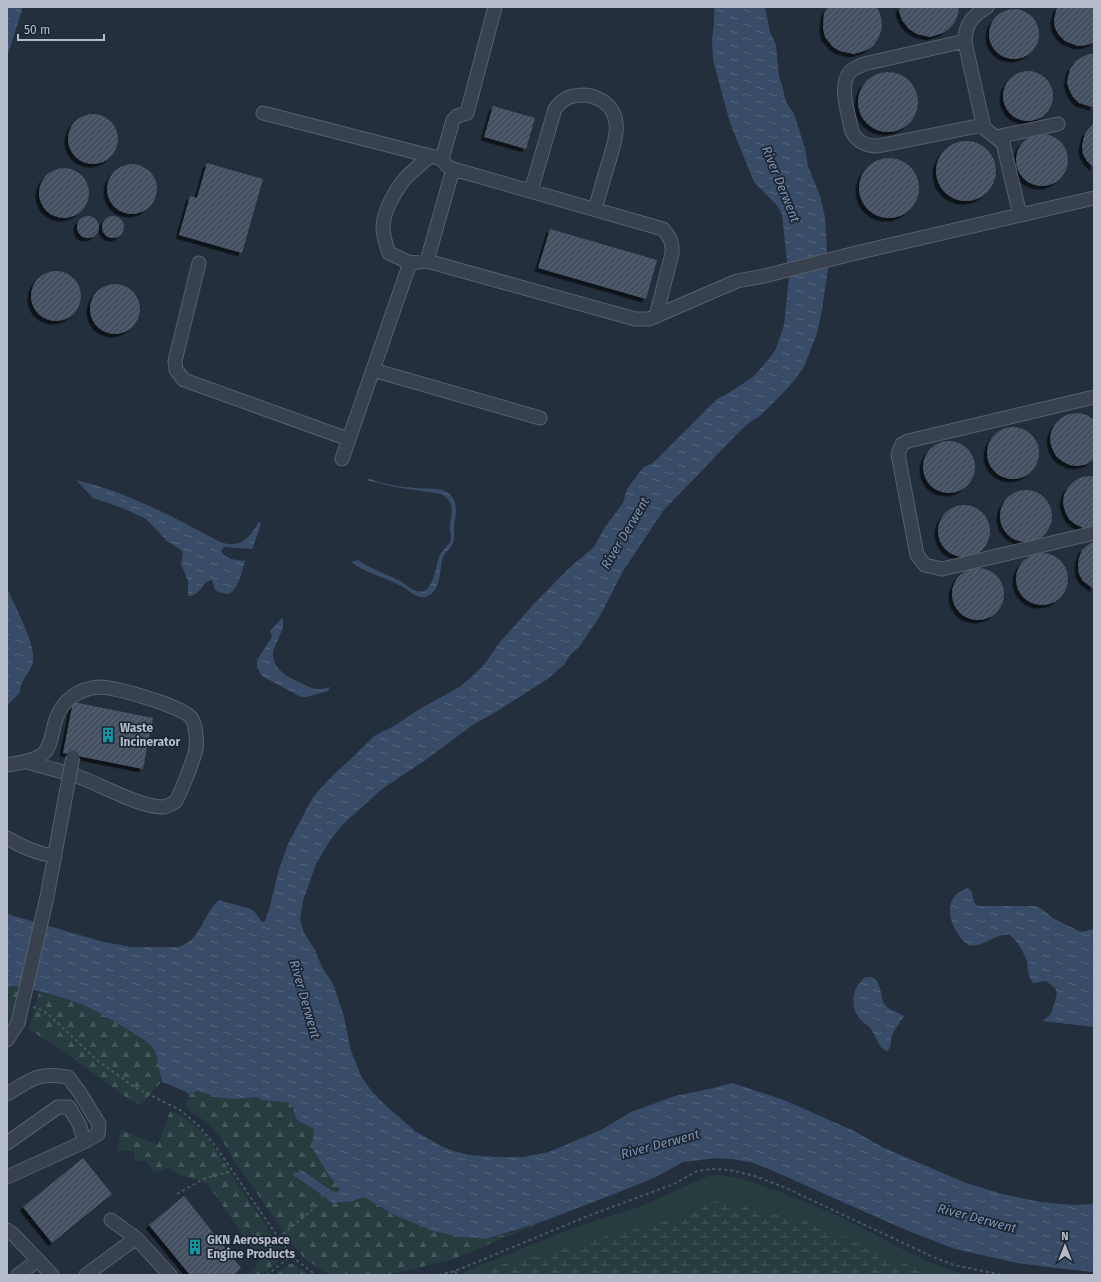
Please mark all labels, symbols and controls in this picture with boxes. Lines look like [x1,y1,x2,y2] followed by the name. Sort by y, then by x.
[18,16,104,42] scale bar
[24,23,50,37] text: 50 m
[759,144,803,225] water label: River Derwent
[598,494,652,572] water label: River Derwent
[120,721,181,749] place label: Waste Incinerator
[99,726,117,744] building icon: Waste Incinerator
[287,958,323,1040] water label: River Derwent
[619,1126,701,1162] water label: River Derwent
[936,1200,1018,1236] water label: River Derwent
[1045,1226,1085,1266] north arrow
[1061,1230,1069,1243] text: N
[207,1233,295,1261] place label: GKN Aerospace Engine Products
[186,1238,204,1256] building icon: GKN Aerospace Engine Products

